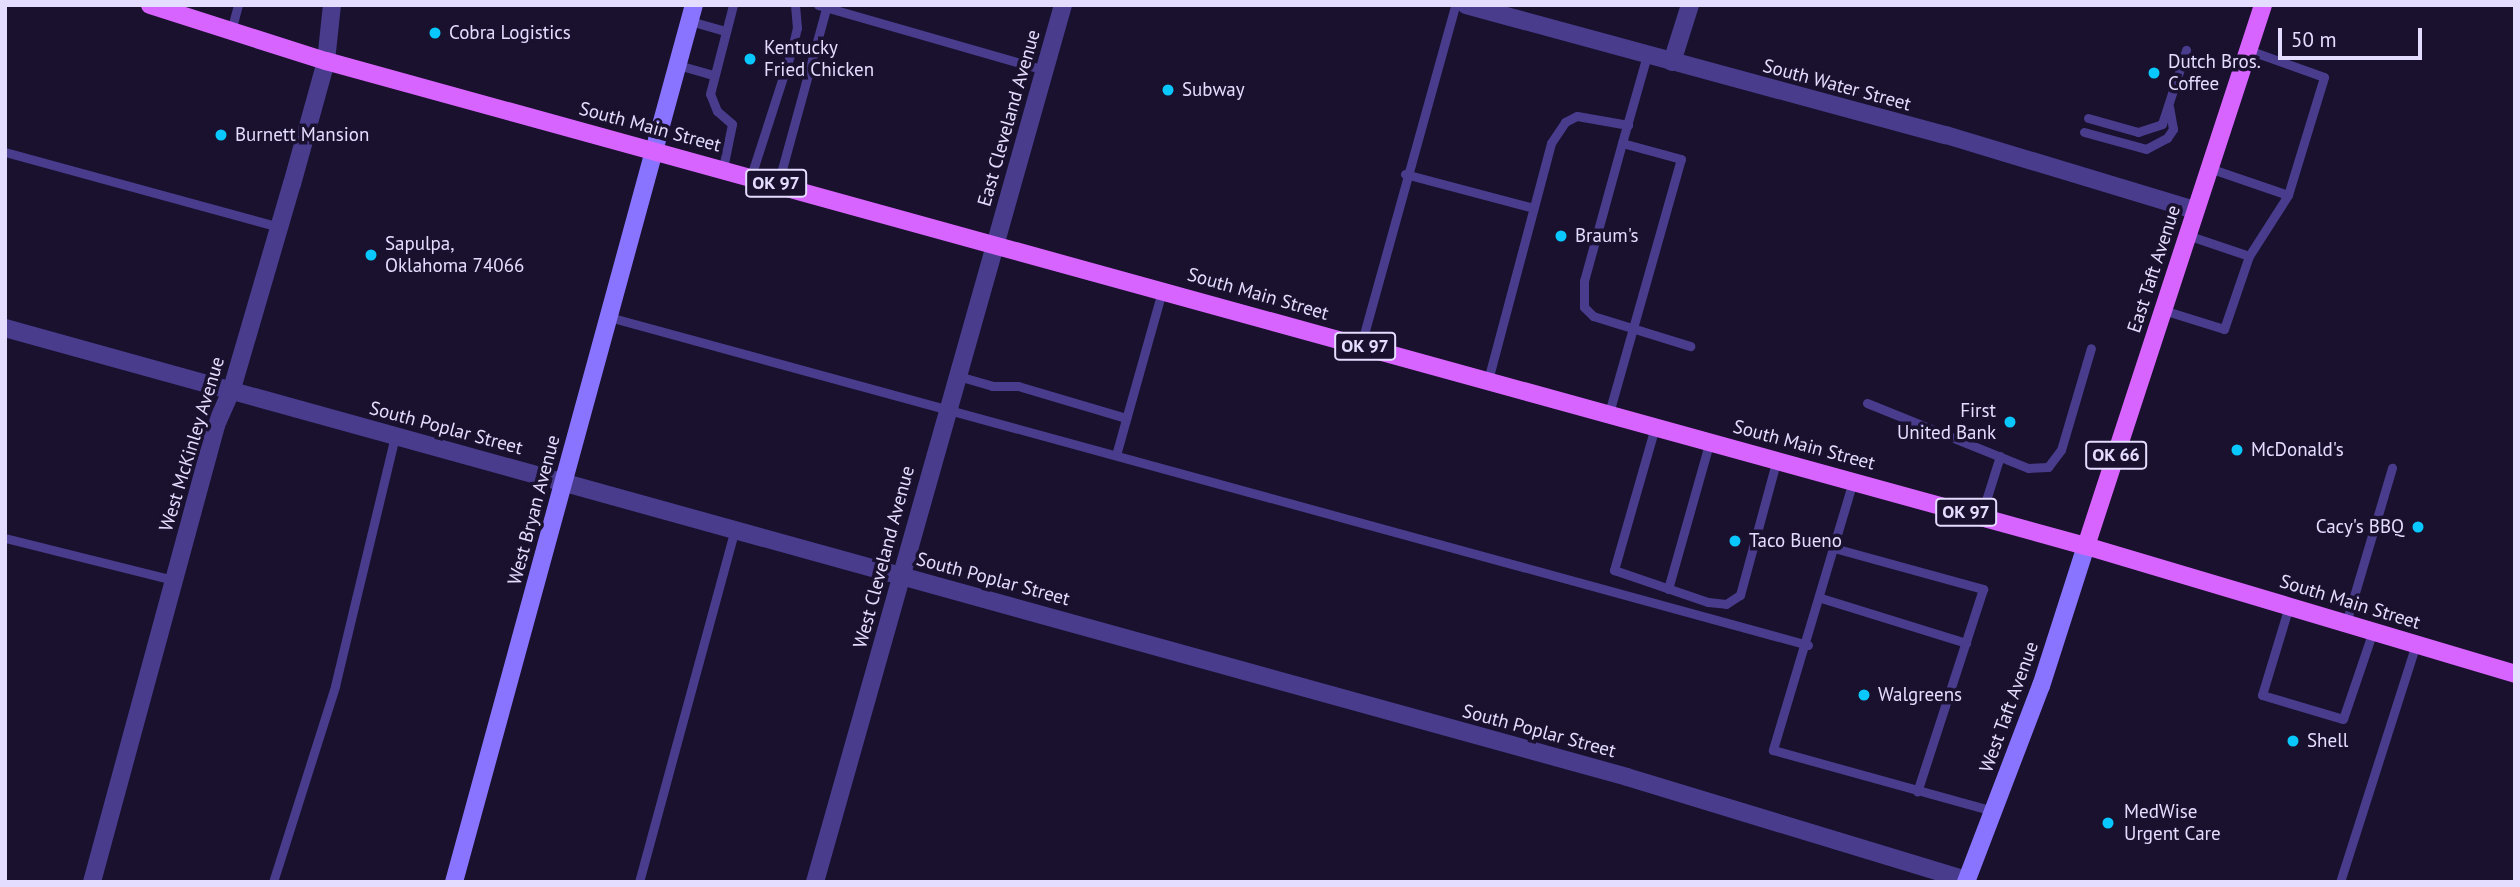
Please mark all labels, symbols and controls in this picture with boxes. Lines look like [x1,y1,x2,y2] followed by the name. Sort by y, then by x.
[2282,14,2426,58] scale bar
[449,22,571,44] place label: Cobra Logistics
[427,25,443,41] marker: Cobra Logistics
[2291,26,2337,53] text: 50 m
[973,27,1045,209] street label: East Cleveland Avenue
[764,37,874,81] place label: Kentucky Fried Chicken
[742,51,758,67] marker: Kentucky Fried Chicken
[2168,51,2261,95] place label: Dutch Bros. Coffee
[1760,54,1914,116] street label: South Water Street
[2146,65,2162,81] marker: Dutch Bros. Coffee
[1182,79,1245,101] place label: Subway
[1160,82,1176,98] marker: Subway
[577,97,723,157] street label: South Main Street
[235,124,369,146] place label: Burnett Mansion
[213,127,229,143] marker: Burnett Mansion
[744,168,808,198] road number: OK 97
[2122,202,2186,336] street label: East Taft Avenue
[1575,225,1639,247] place label: Braum's
[1553,228,1569,244] marker: Braum's
[385,233,524,277] place label: Sapulpa, Oklahoma 74066
[363,247,379,263] marker: Sapulpa, Oklahoma 74066
[1185,263,1331,325] street label: South Main Street
[1334,332,1396,360] road number: OK 97
[154,353,230,535] street label: West McKinley Avenue
[367,397,525,459] street label: South Poplar Street
[1897,400,1996,444] place label: First United Bank
[2002,414,2018,430] marker: First United Bank
[1731,415,1877,475] street label: South Main Street
[503,432,565,588] street label: West Bryan Avenue
[2251,439,2344,461] place label: McDonald's
[2084,440,2148,470] road number: OK 66
[2229,442,2245,458] marker: McDonald's
[849,463,919,651] street label: West Cleveland Avenue
[1934,498,1997,526] road number: OK 97
[2316,516,2404,538] place label: Cacy's BBQ
[2410,519,2426,535] marker: Cacy's BBQ
[1749,530,1842,552] place label: Taco Bueno
[1727,533,1743,549] marker: Taco Bueno
[914,548,1072,610] street label: South Poplar Street
[2277,570,2423,634] street label: South Main Street
[1975,638,2043,776] street label: West Taft Avenue
[1878,684,1962,706] place label: Walgreens
[1856,687,1872,703] marker: Walgreens
[1460,700,1618,762] street label: South Poplar Street
[2307,730,2348,752] place label: Shell
[2285,733,2301,749] marker: Shell
[2124,801,2221,845] place label: MedWise Urgent Care
[2098,813,2118,833] marker: MedWise Urgent Care

